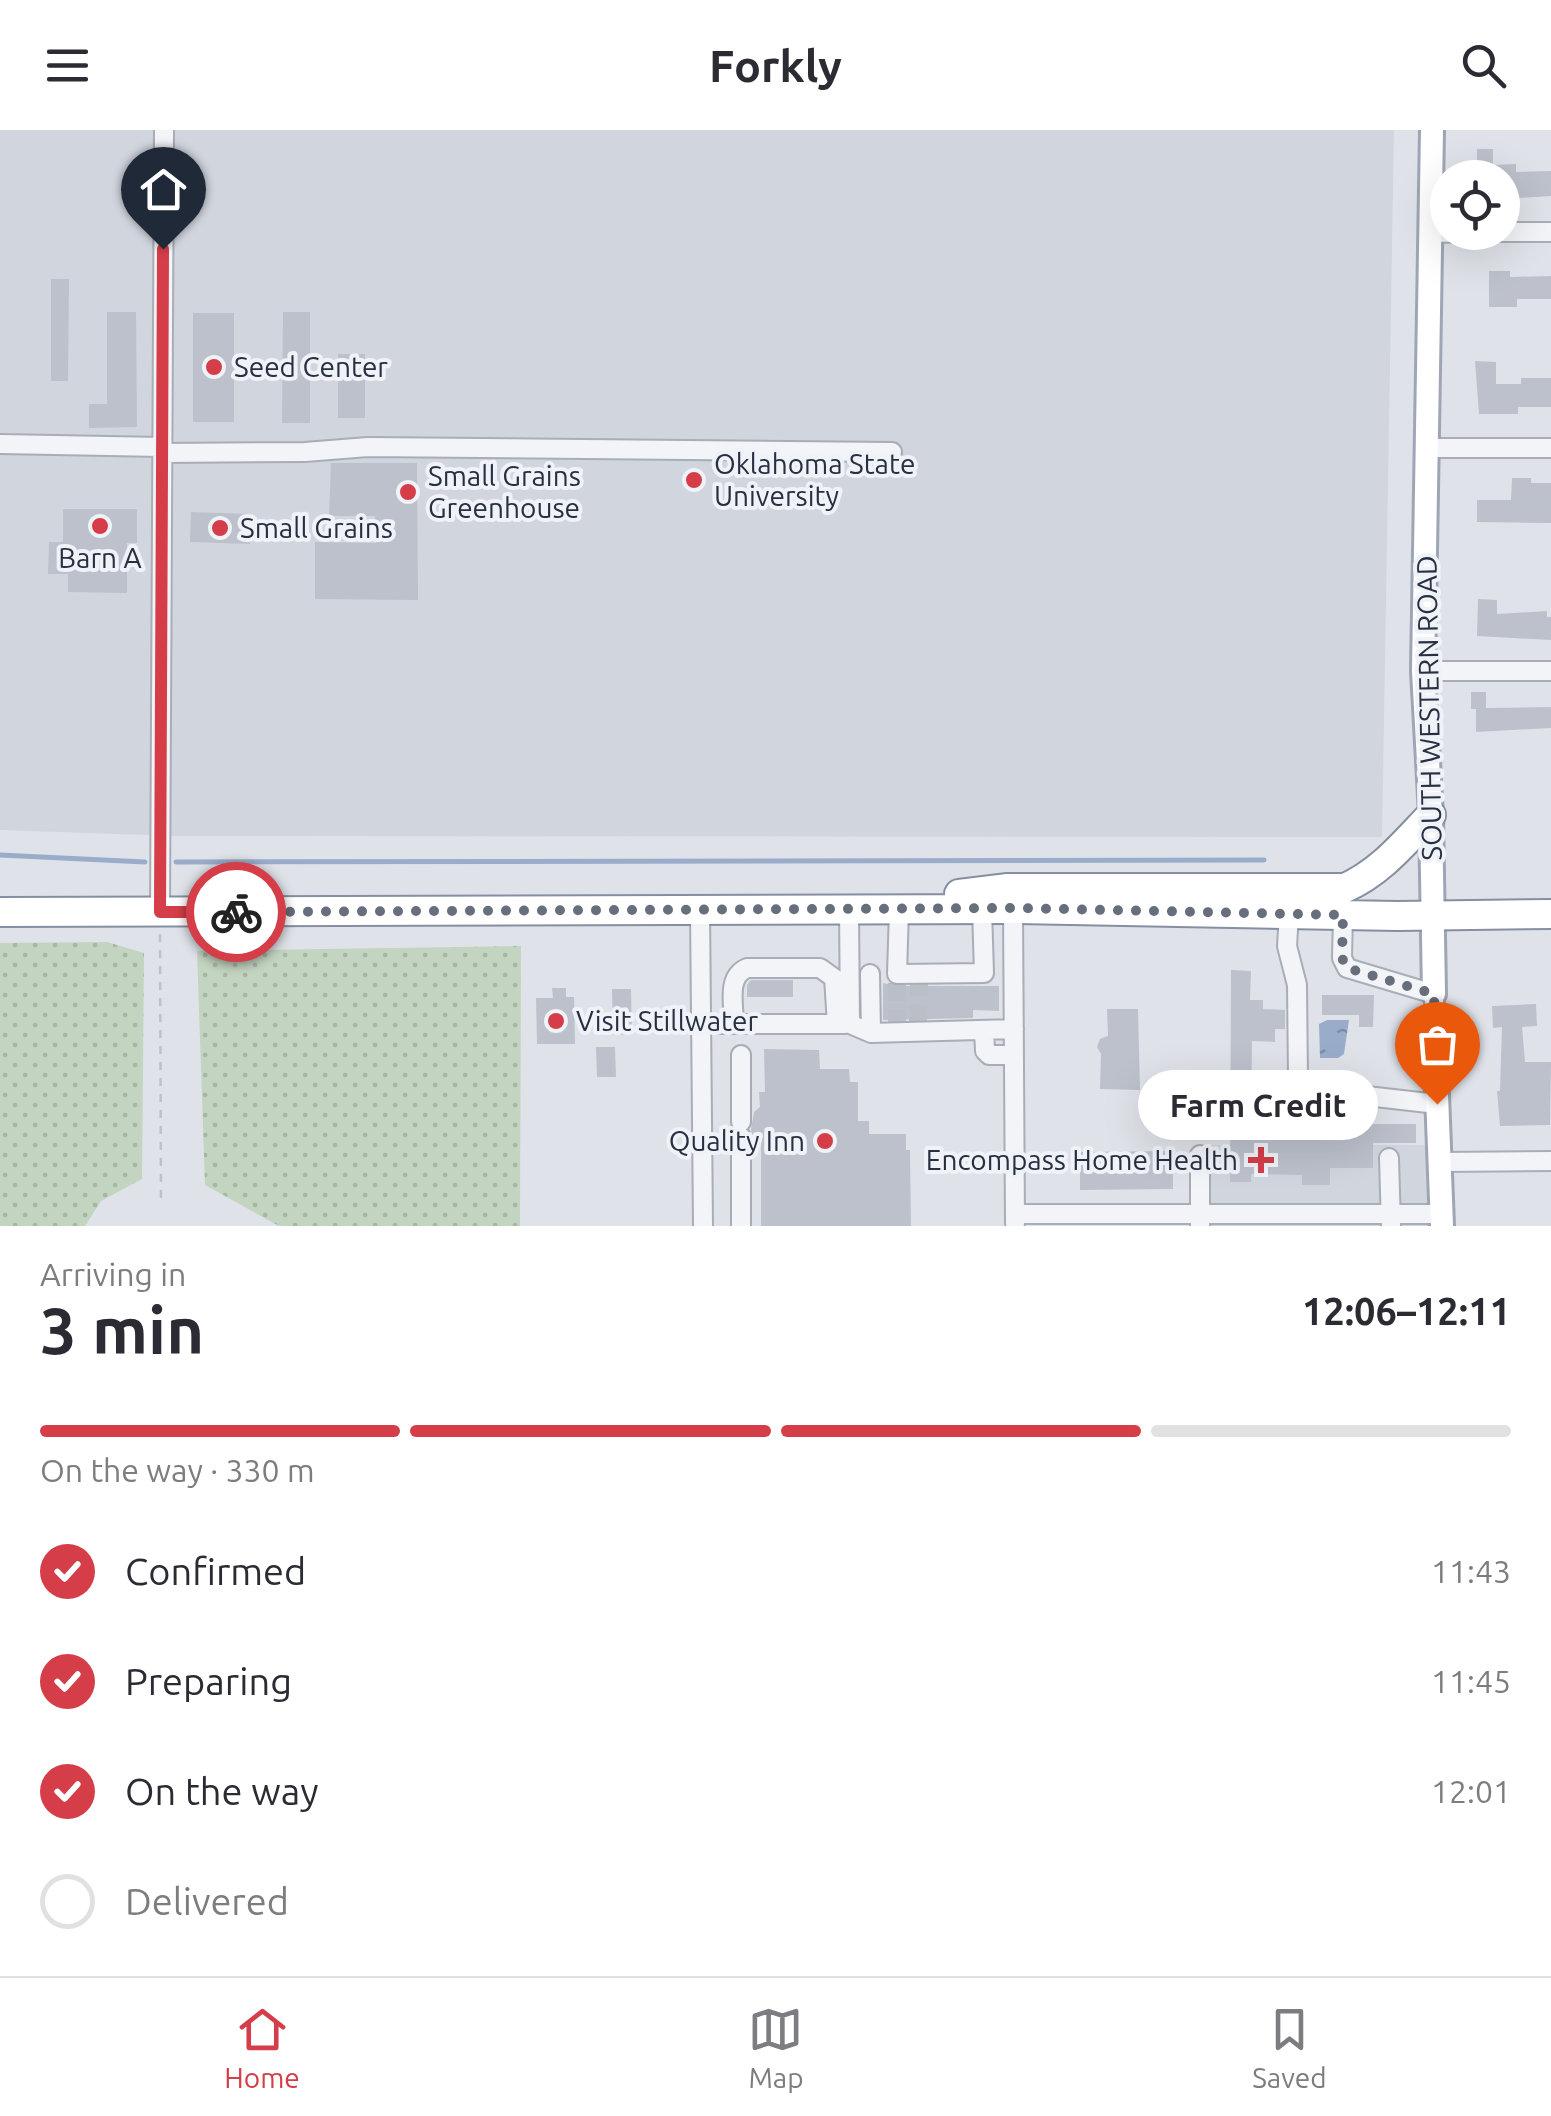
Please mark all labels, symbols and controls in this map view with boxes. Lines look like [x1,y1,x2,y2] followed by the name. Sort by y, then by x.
[40,38,95,93] icon: menu
[1456,38,1511,93] icon: search
[709,40,842,91] text: Forkly
[121,147,206,250] pin
[1430,160,1520,250] map controls
[1430,160,1520,250] button: locate
[136,162,191,217] icon: home
[234,351,388,382] place label: Seed Center
[203,356,225,378] marker: Seed Center
[714,448,915,511] place label: Oklahoma State University
[428,460,581,523] place label: Small Grains Greenhouse
[683,469,705,491] marker: Oklahoma State University
[397,481,419,503] marker: Small Grains Greenhouse
[240,512,393,543] place label: Small Grains
[89,515,111,537] marker: Barn A
[209,517,231,539] marker: Small Grains
[58,542,142,573] place label: Barn A
[1410,555,1447,861] street label: SOUTH WESTERN ROAD
[186,862,286,962] courier
[209,885,264,940] icon: bike
[1395,1002,1480,1105] pin
[576,1005,758,1036] place label: Visit Stillwater
[545,1010,567,1032] marker: Visit Stillwater
[1410,1017,1465,1072] icon: bag
[1137,1069,1377,1139] callout: Farm Credit
[1170,1087,1346,1123] text: Farm Credit
[669,1125,805,1156] place label: Quality Inn
[814,1130,836,1152] marker: Quality Inn
[926,1144,1238,1175] place label: Encompass Home Health
[1248,1147,1274,1173] marker: Encompass Home Health
[40,1256,186,1292] text: Arriving in
[1302,1290,1511,1332] text: 12:06–12:11
[40,1293,204,1366] text: 3 min
[40,1452,315,1488] text: On the way · 330 m
[40,1544,95,1599] icon: check
[125,1550,306,1592] text: Confirmed
[1431,1553,1511,1589] text: 11:43
[40,1654,95,1709] icon: check
[125,1660,292,1702] text: Preparing
[1431,1663,1511,1699] text: 11:45
[40,1764,95,1819] icon: check
[125,1770,318,1812] text: On the way
[1431,1773,1511,1809] text: 12:01
[125,1880,289,1922] text: Delivered
[224,2002,300,2093] tab: Home
[748,2002,804,2093] tab: Map
[1252,2002,1327,2093] tab: Saved

